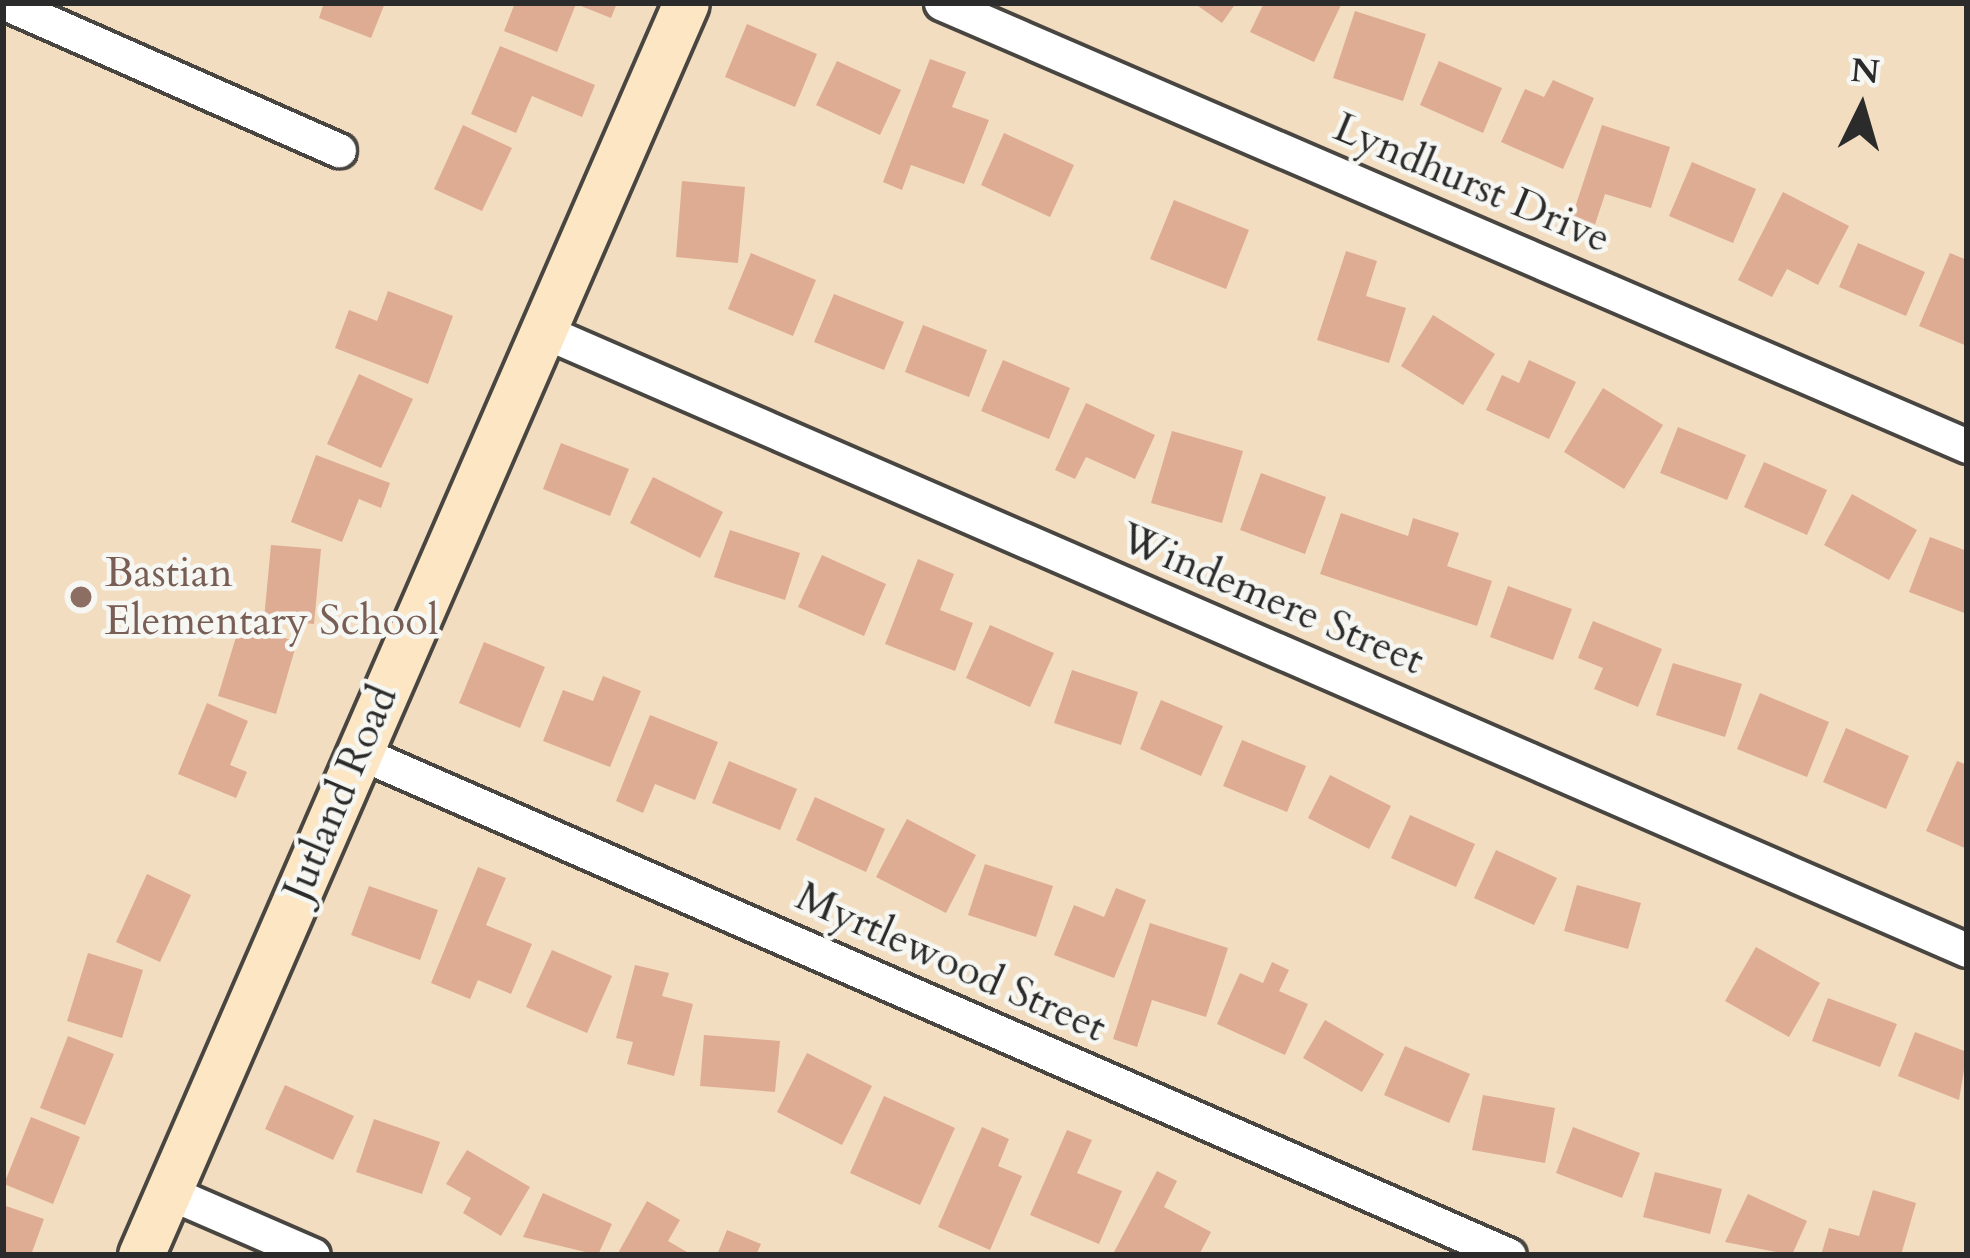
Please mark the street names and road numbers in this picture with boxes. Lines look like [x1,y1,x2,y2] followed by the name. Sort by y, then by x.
[1326,102,1618,264] street label: Lyndhurst Drive
[1113,512,1431,686] street label: Windemere Street
[272,678,408,908] street label: Jutland Road
[788,871,1114,1053] street label: Myrtlewood Street

